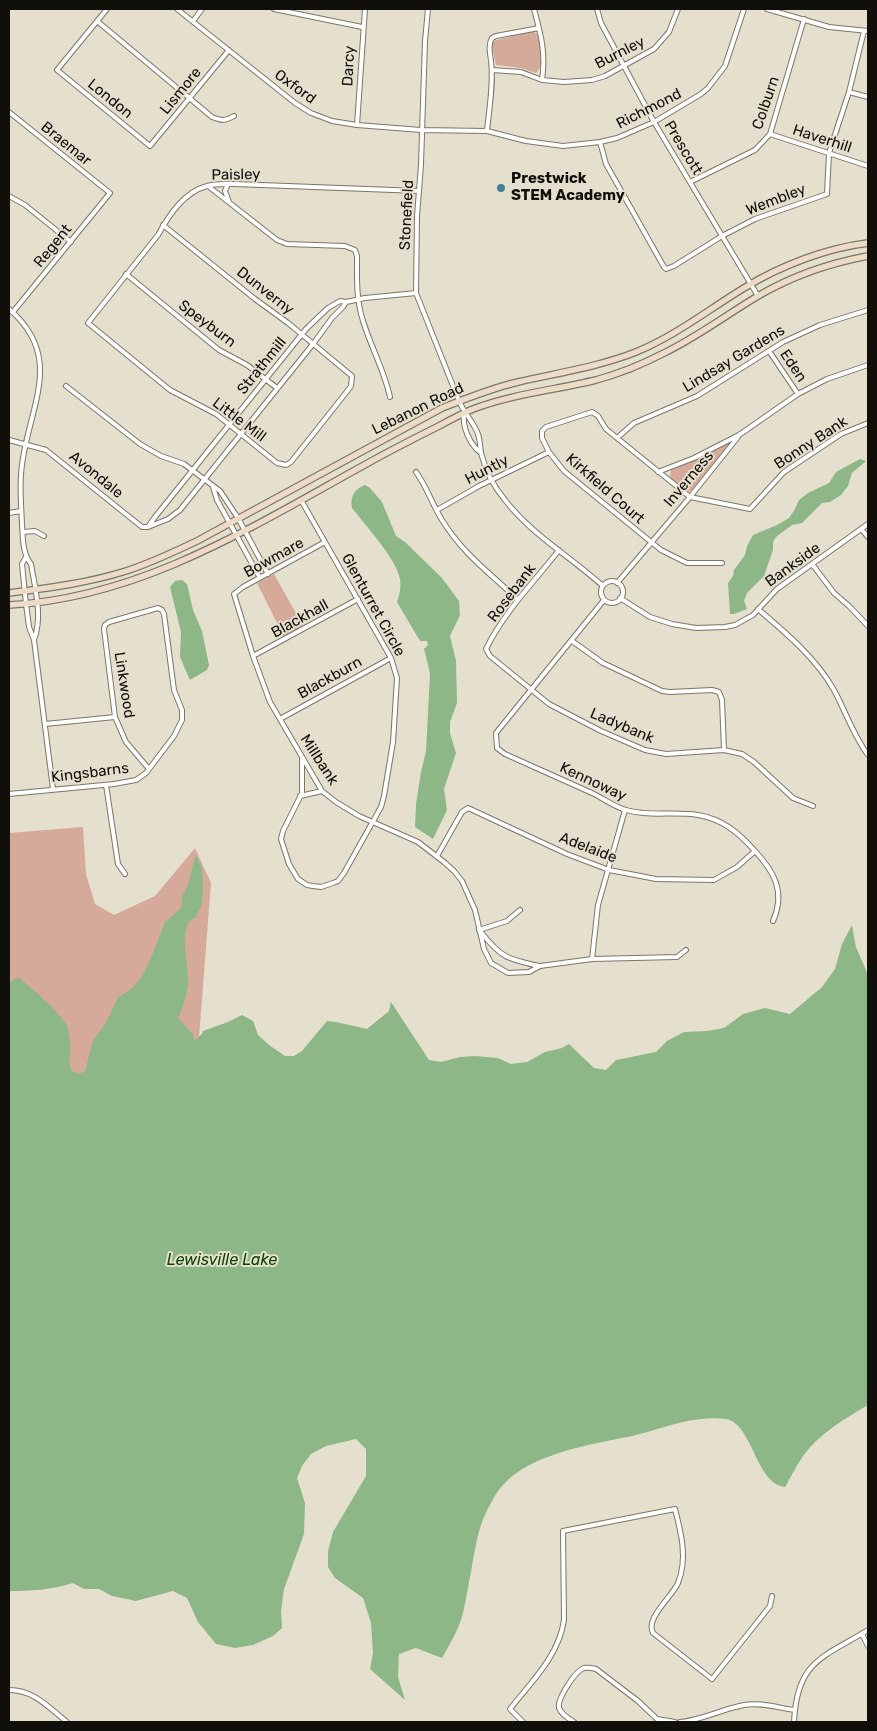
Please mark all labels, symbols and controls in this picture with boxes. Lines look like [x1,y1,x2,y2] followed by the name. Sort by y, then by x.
[592,33,648,73] street label: Burnley
[339,45,359,87] street label: Darcy
[157,64,205,118] street label: Lismore
[271,66,319,108] street label: Oxford
[749,74,783,132] street label: Colburn
[84,75,136,123] street label: London
[613,85,685,133] street label: Richmond
[37,118,95,170] street label: Braemar
[660,118,706,178] street label: Prescott
[790,121,854,157] street label: Haverhill
[211,166,261,184] street label: Paisley
[511,170,625,205] place label: Prestwick STEM Academy
[396,179,418,251] street label: Stonefield
[744,180,808,220] street label: Wembley
[495,182,507,194] marker: Prestwick STEM Academy
[30,221,76,271] street label: Regent
[233,263,297,319] street label: Dunverny
[175,297,239,351] street label: Speyburn
[680,321,788,397] street label: Lindsay Gardens
[234,334,290,398] street label: Strathmill
[776,346,810,386] street label: Eden
[369,379,467,439] street label: Lebanon Road
[209,394,269,446] street label: Little Mill
[771,413,851,473] street label: Bonny Bank
[660,447,718,511] street label: Inverness
[65,448,127,502] street label: Avondale
[562,450,648,528] street label: Kirkfield Court
[462,451,512,489] street label: Huntly
[241,534,307,582] street label: Bowmare
[762,539,824,591] street label: Bankside
[337,550,409,660] street label: Glenturret Circle
[484,560,540,626] street label: Rosebank
[268,596,332,642] street label: Blackhall
[110,651,138,719] street label: Linkwood
[295,653,365,703] street label: Blackburn
[587,704,657,748] street label: Ladybank
[296,731,342,789] street label: Millbank
[50,759,130,787] street label: Kingsbarns
[557,759,629,805] street label: Kennoway
[557,829,619,867] street label: Adelaide
[167,1250,277,1270] water label: Lewisville Lake

